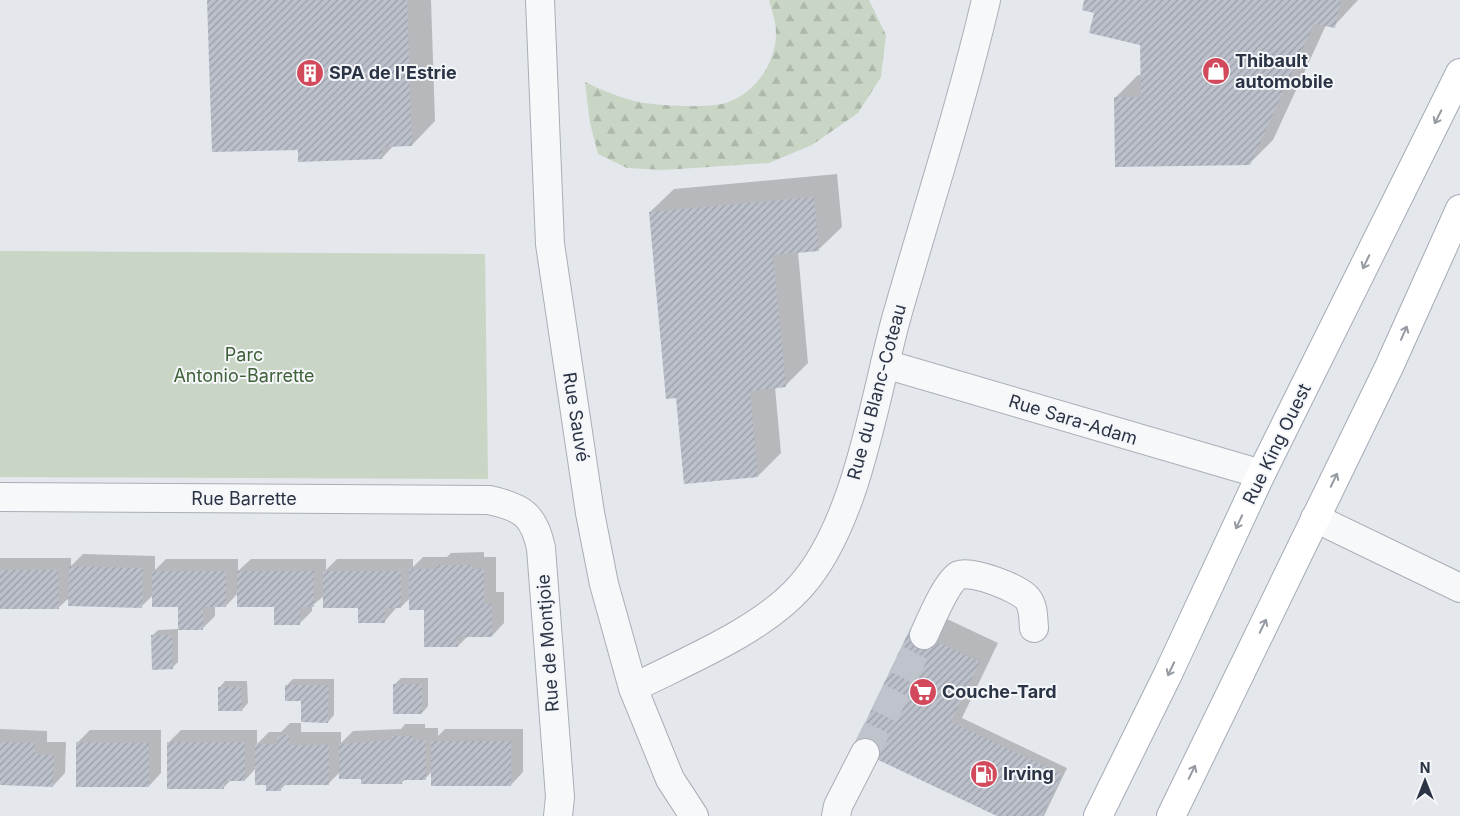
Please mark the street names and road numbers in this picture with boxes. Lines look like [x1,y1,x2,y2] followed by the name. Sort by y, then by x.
[843,302,910,482] street label: Rue du Blanc-Coteau
[559,371,594,463] street label: Rue Sauvé
[1238,380,1315,508] street label: Rue King Ouest
[1006,390,1140,449] street label: Rue Sara-Adam
[191,488,297,509] street label: Rue Barrette
[532,573,563,713] street label: Rue de Montjoie

